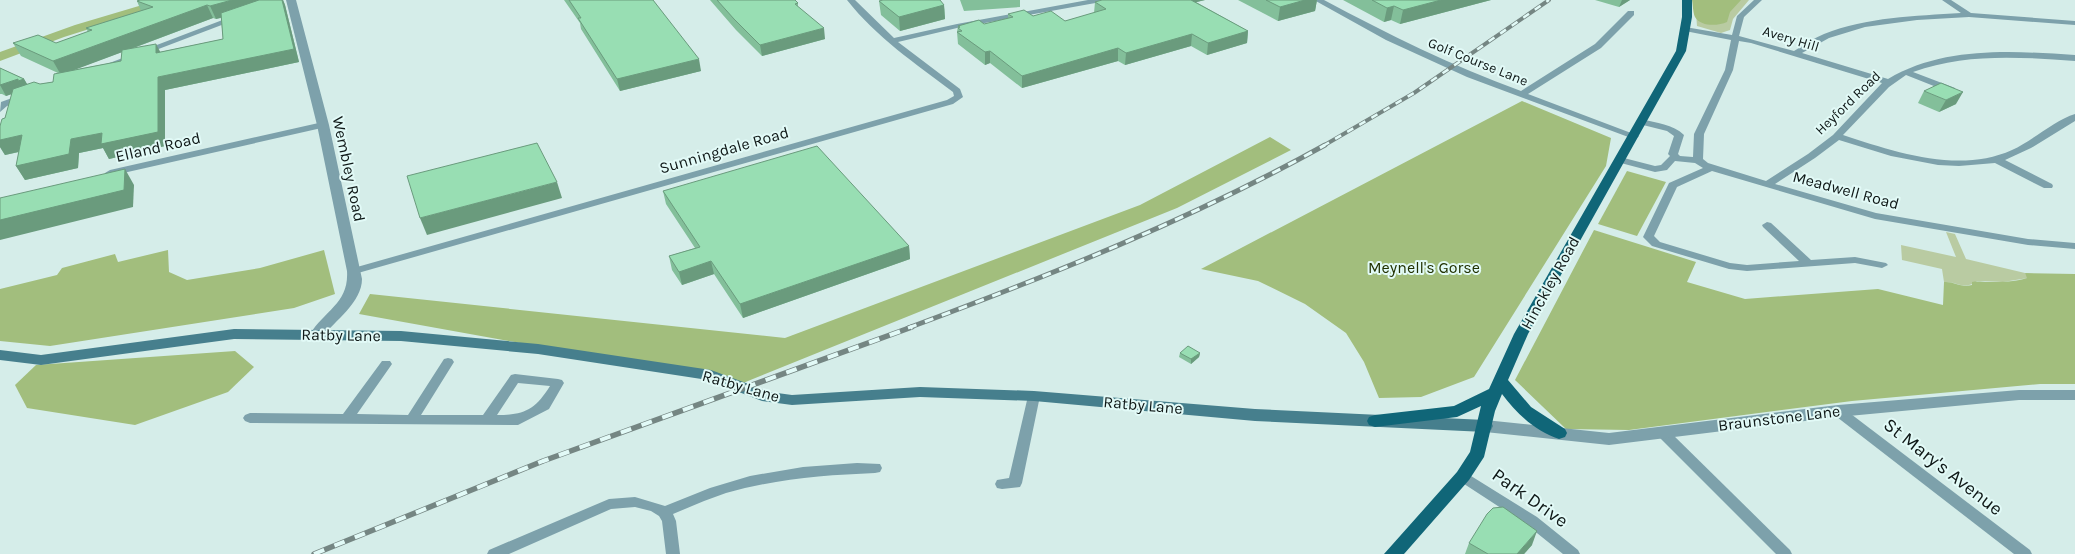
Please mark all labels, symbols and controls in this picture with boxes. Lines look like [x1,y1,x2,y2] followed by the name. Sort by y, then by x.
[1761,22,1821,56] street label: Avery Hill
[1426,34,1530,90] street label: Golf Course Lane
[1812,68,1884,138] street label: Heyford Road
[329,115,369,223] street label: Wembley Road
[657,122,791,178] street label: Sunningdale Road
[114,128,202,166] street label: Elland Road
[1791,167,1901,213] street label: Meadwell Road
[1517,233,1583,333] street label: Hinckley Road
[1368,258,1480,277] park label: Meynell's Gorse
[301,325,381,345] street label: Ratby Lane
[700,366,782,406] street label: Ratby Lane
[1103,392,1183,418] street label: Ratby Lane
[1717,401,1841,435] street label: Braunstone Lane
[1879,414,2007,520] street label: St Mary's Avenue
[1488,464,1572,532] street label: Park Drive

